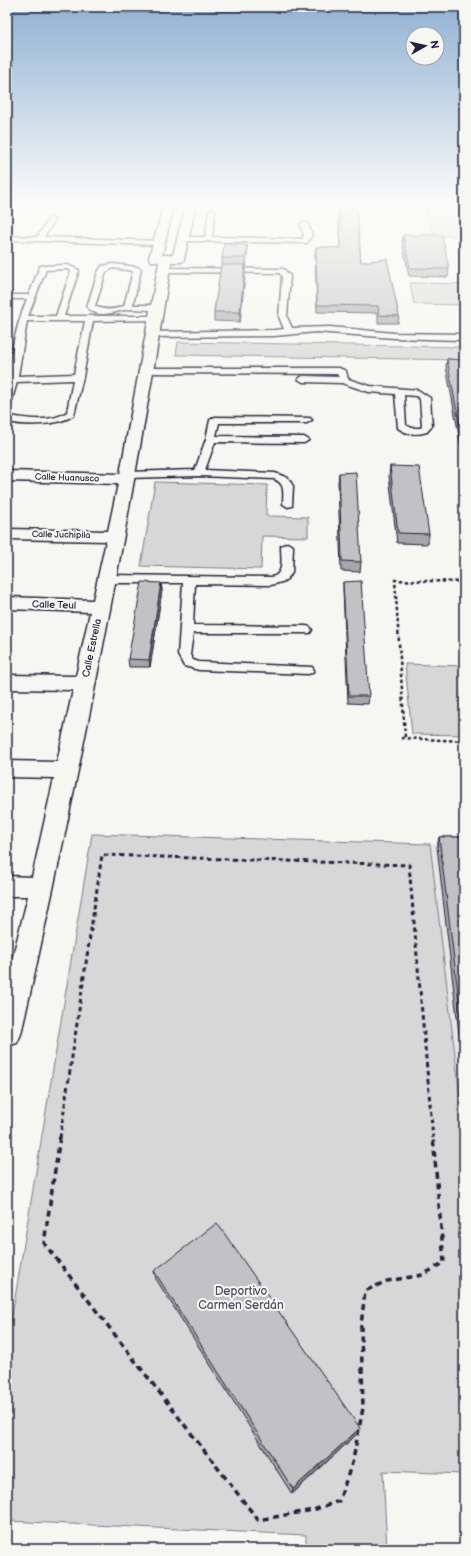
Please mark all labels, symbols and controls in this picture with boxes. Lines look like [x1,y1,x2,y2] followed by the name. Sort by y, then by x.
[405,26,445,66] north arrow
[427,40,441,50] text: N
[35,471,99,485] street label: Calle Huanusco
[32,529,90,541] street label: Calle Juchipila
[32,598,76,612] street label: Calle Teul
[80,617,104,678] street label: Calle Estrella
[198,1284,284,1313] park label: Deportivo Carmen Serdán

